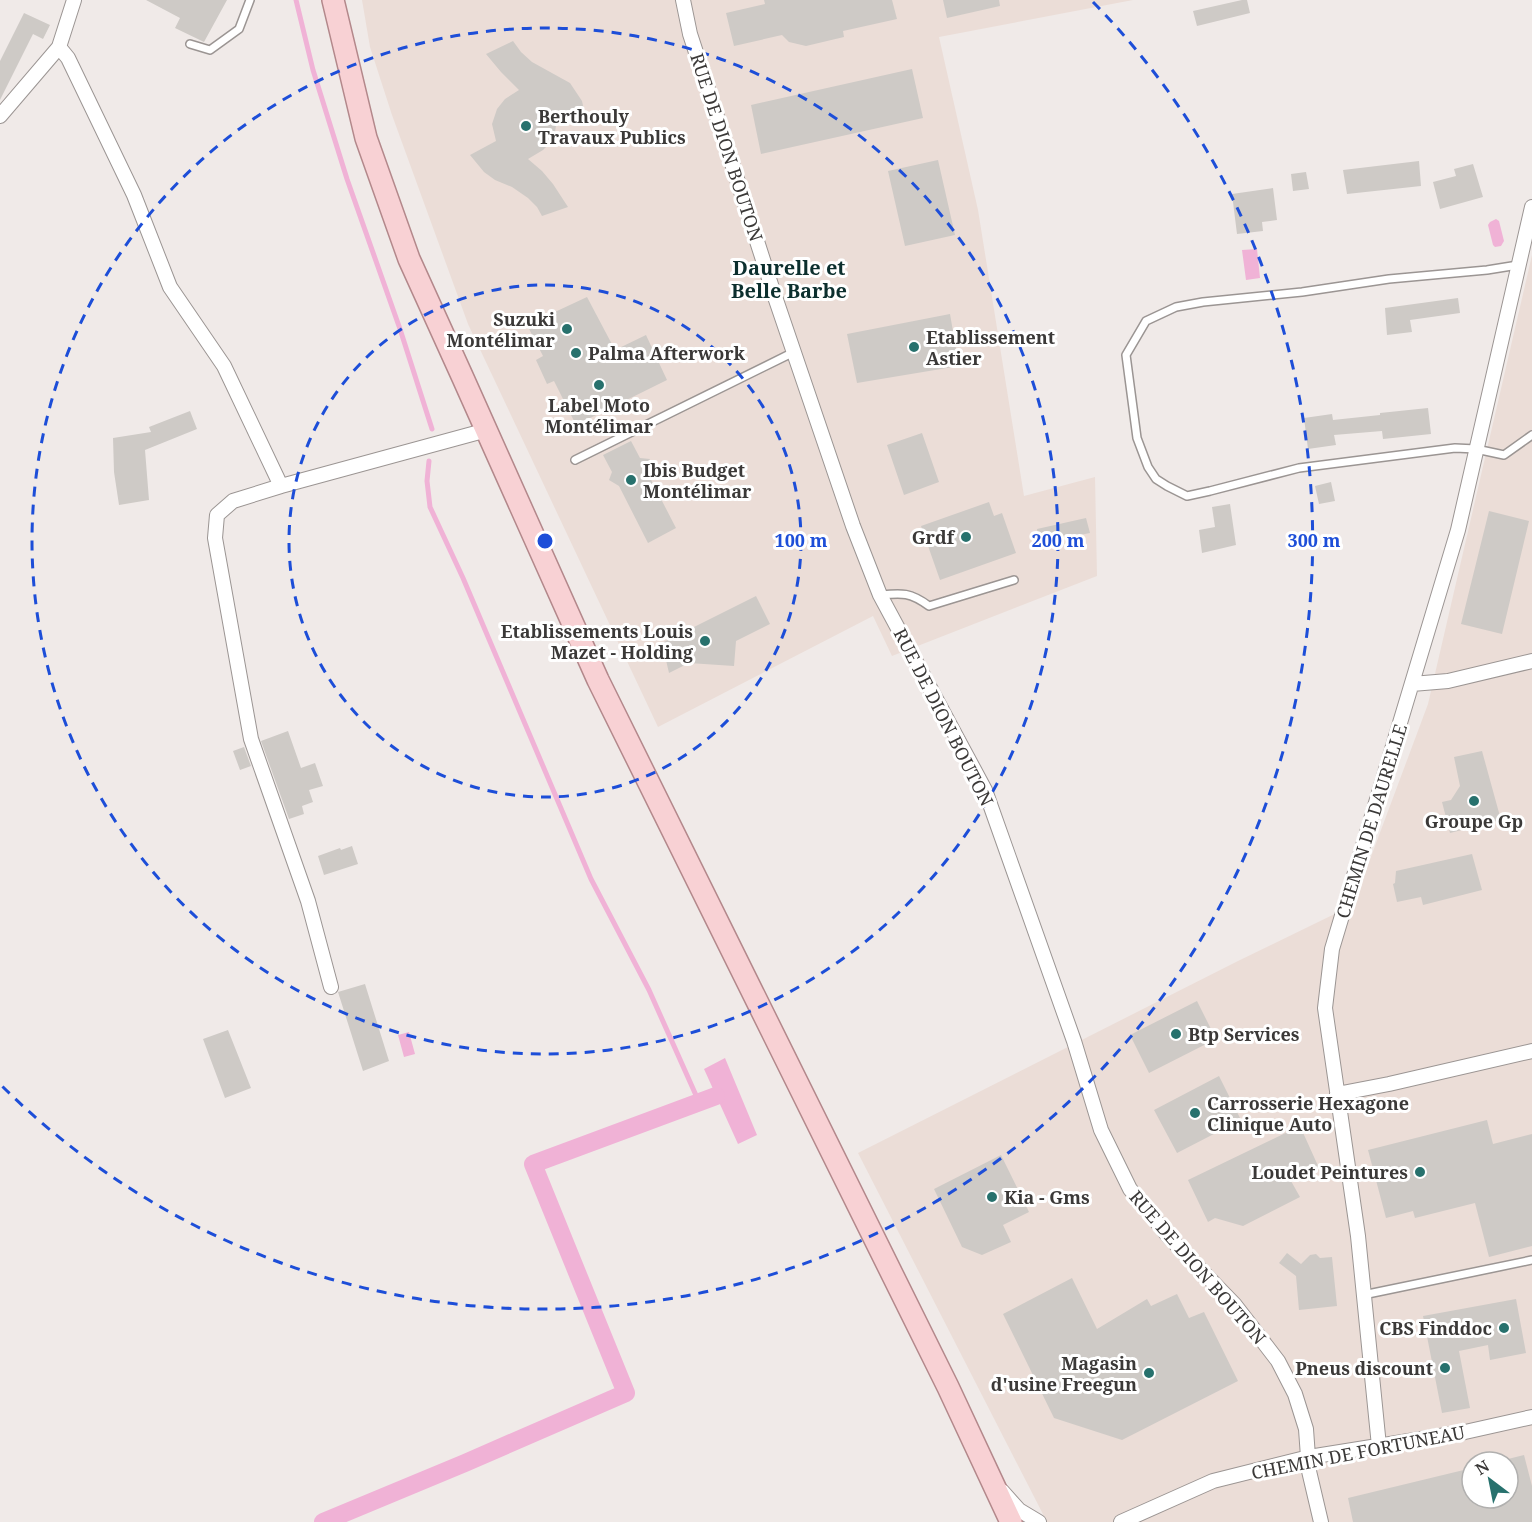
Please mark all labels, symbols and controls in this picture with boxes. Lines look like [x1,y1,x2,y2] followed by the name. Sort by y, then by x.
[685,50,769,244] street label: RUE DE DION BOUTON
[538,104,686,149] place label: Berthouly Travaux Publics
[519,119,533,133] marker: Berthouly Travaux Publics
[731,254,847,304] district label: Daurelle et Belle Barbe
[447,307,556,352] place label: Suzuki Montélimar
[560,322,574,336] marker: Suzuki Montélimar
[926,325,1055,370] place label: Etablissement Astier
[907,340,921,354] marker: Etablissement Astier
[588,341,746,365] place label: Palma Afterwork
[569,346,583,360] marker: Palma Afterwork
[592,378,606,392] marker: Label Moto Montélimar
[545,393,654,438] place label: Label Moto Montélimar
[643,458,752,503] place label: Ibis Budget Montélimar
[624,473,638,487] marker: Ibis Budget Montélimar
[912,525,956,549] place label: Grdf
[775,528,828,552] text: 100 m
[1032,528,1085,552] text: 200 m
[1288,528,1341,552] text: 300 m
[959,530,973,544] marker: Grdf
[535,531,555,551] centre of rings
[501,619,694,664] place label: Etablissements Louis Mazet - Holding
[889,624,999,810] street label: RUE DE DION BOUTON
[698,634,712,648] marker: Etablissements Louis Mazet - Holding
[1330,721,1412,921] street label: CHEMIN DE DAURELLE
[1467,794,1481,808] marker: Groupe Gp
[1425,809,1523,833] place label: Groupe Gp
[1188,1022,1300,1046] place label: Btp Services
[1169,1027,1183,1041] marker: Btp Services
[1207,1091,1409,1136] place label: Carrosserie Hexagone Clinique Auto
[1188,1106,1202,1120] marker: Carrosserie Hexagone Clinique Auto
[1251,1160,1408,1184] place label: Loudet Peintures
[1413,1165,1427,1179] marker: Loudet Peintures
[1004,1185,1090,1209] place label: Kia - Gms
[1124,1185,1272,1349] street label: RUE DE DION BOUTON
[985,1190,999,1204] marker: Kia - Gms
[1379,1316,1492,1340] place label: CBS Finddoc
[1497,1321,1511,1335] marker: CBS Finddoc
[991,1351,1137,1396] place label: Magasin d'usine Freegun
[1295,1356,1433,1380] place label: Pneus discount
[1438,1361,1452,1375] marker: Pneus discount
[1142,1366,1156,1380] marker: Magasin d'usine Freegun
[1249,1420,1467,1484] street label: CHEMIN DE FORTUNEAU
[1460,1450,1520,1510] north arrow
[1471,1454,1494,1480] text: N

